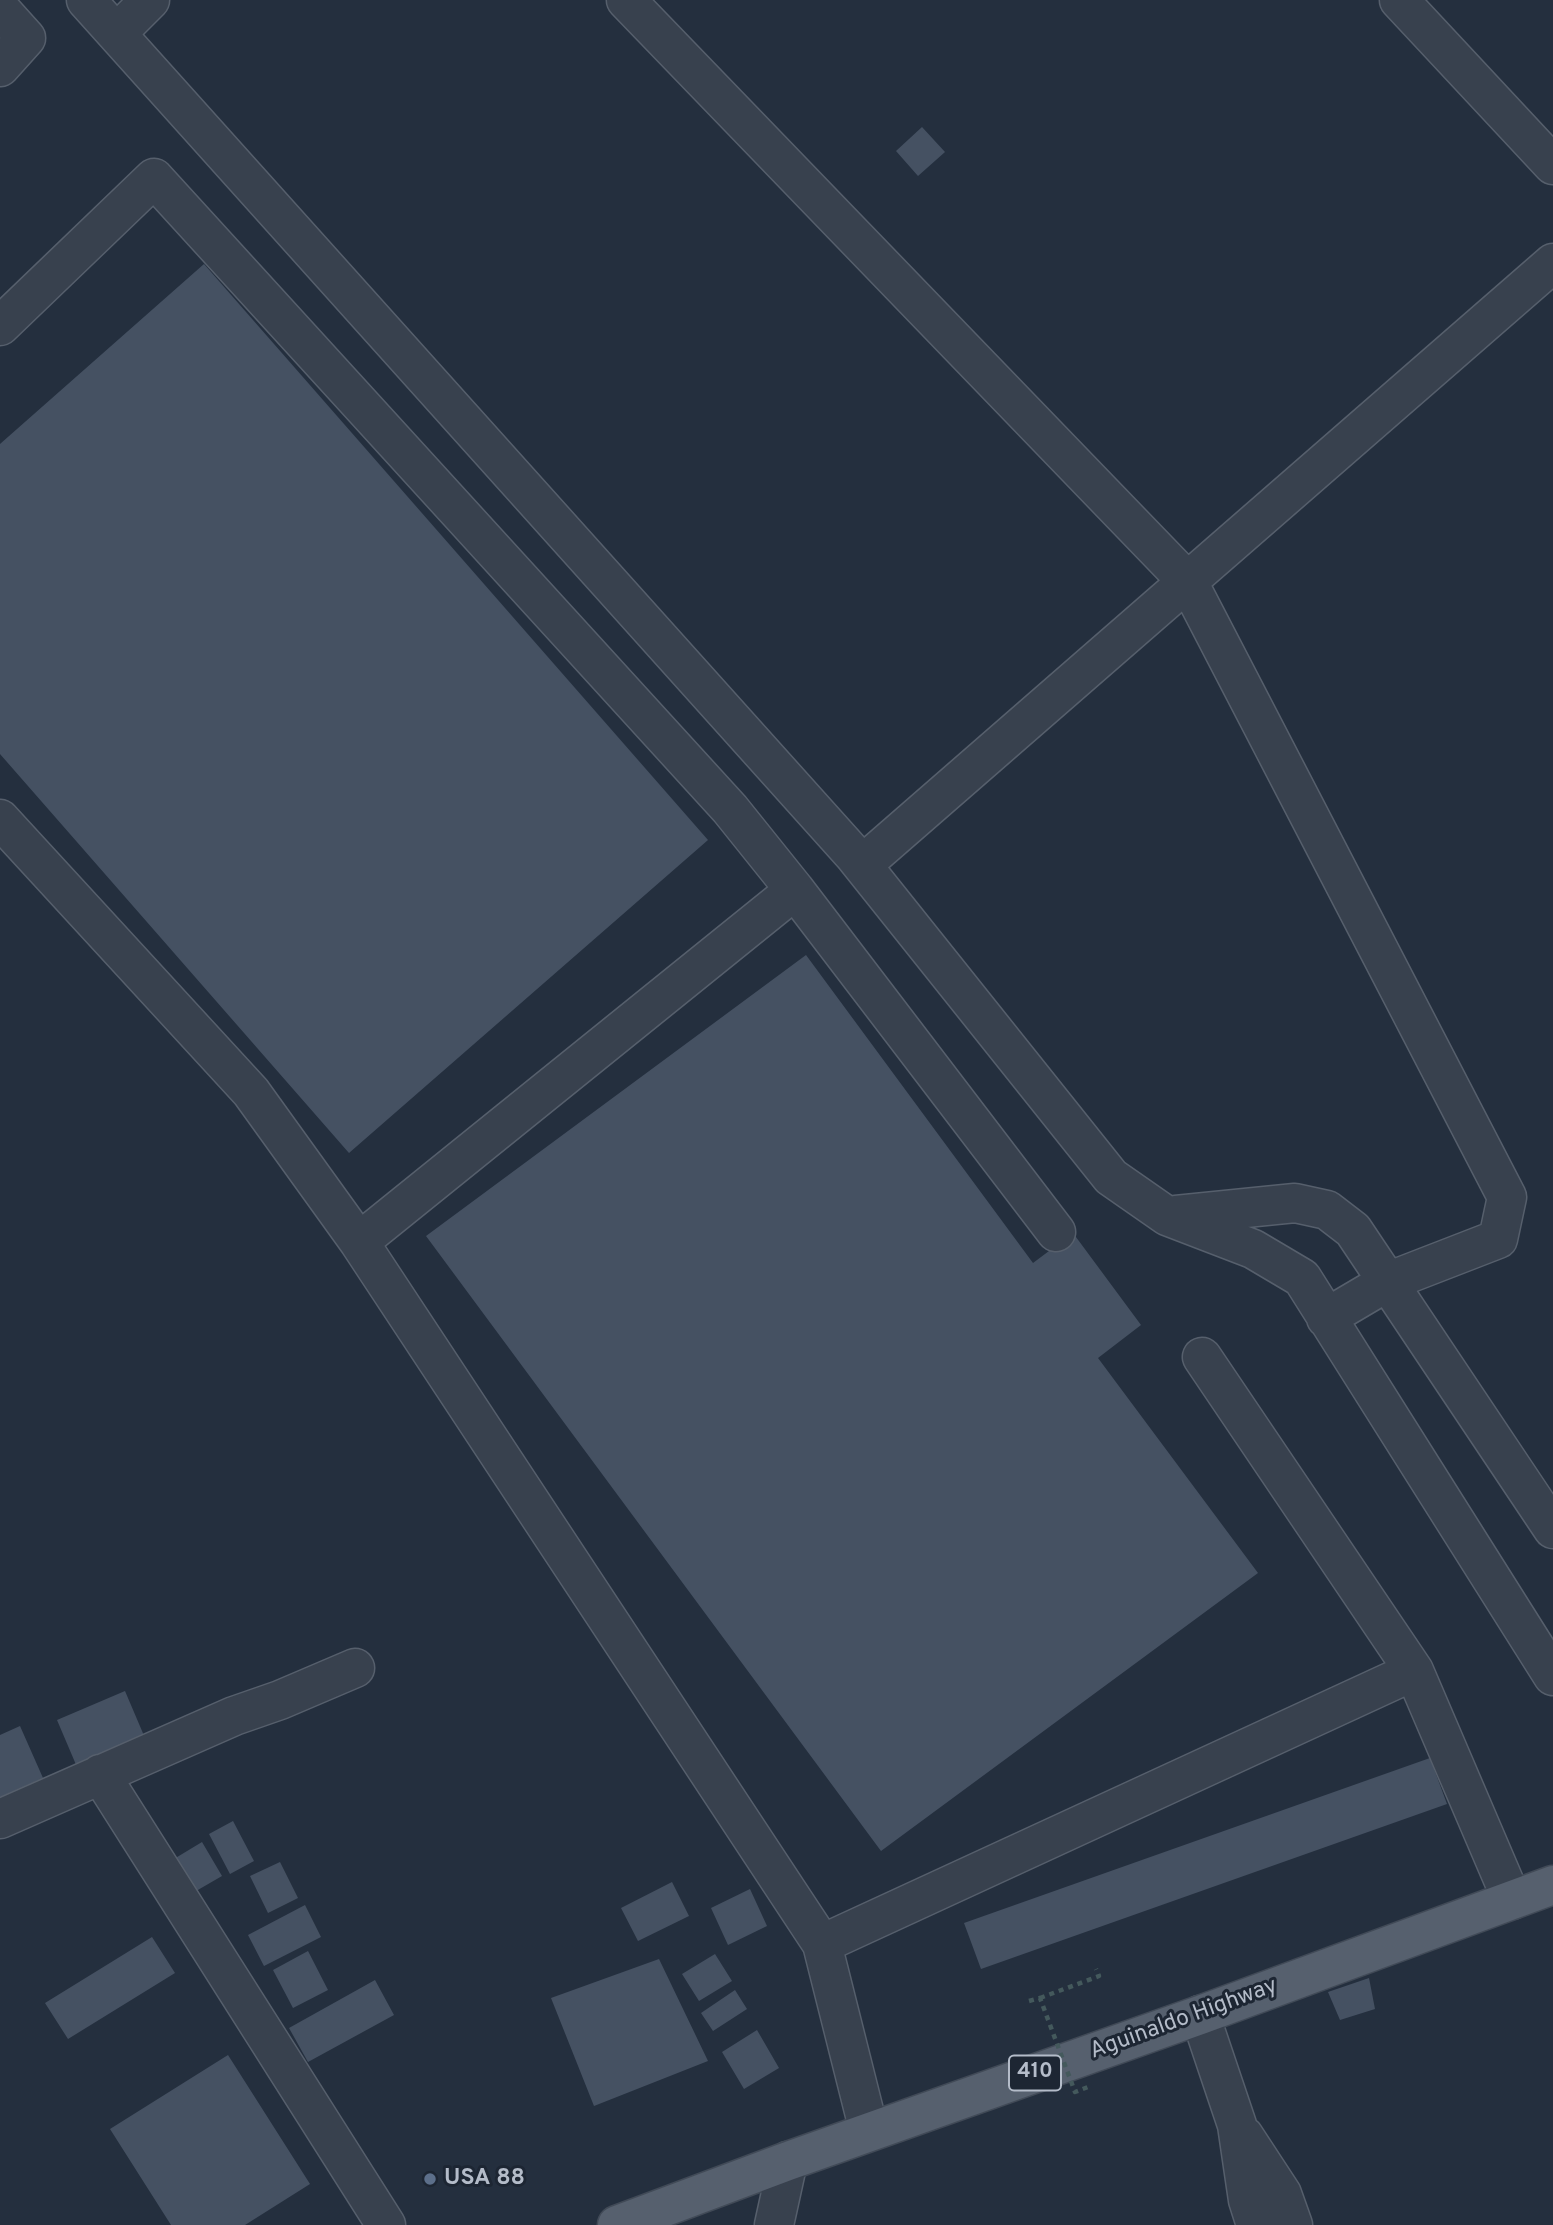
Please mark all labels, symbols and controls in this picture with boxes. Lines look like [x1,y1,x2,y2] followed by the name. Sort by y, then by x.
[1086,1973,1282,2067] street label: Aguinaldo Highway
[1009,2056,1061,2090] road number: 410
[444,2165,525,2193] place label: USA 88
[422,2171,438,2187] marker: USA 88

